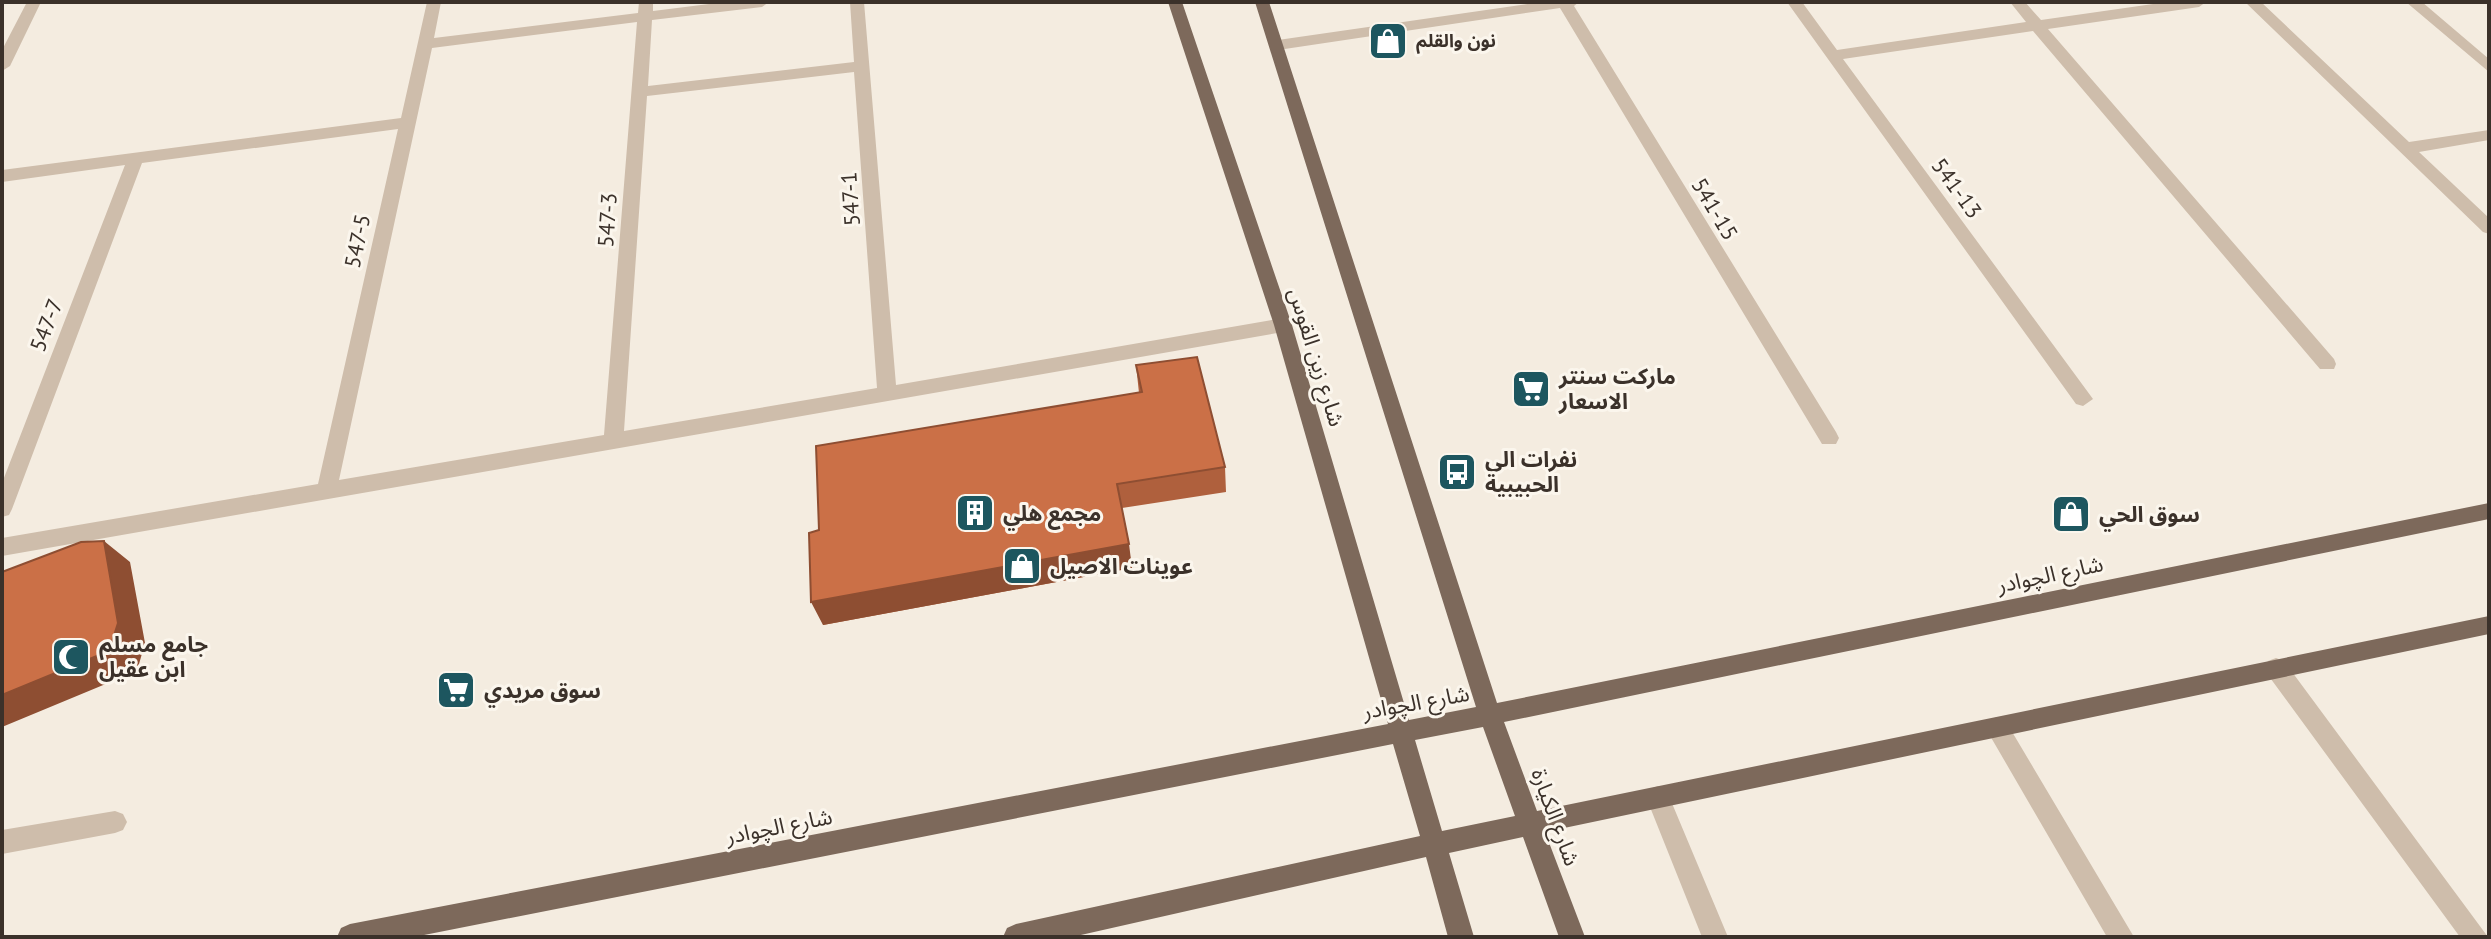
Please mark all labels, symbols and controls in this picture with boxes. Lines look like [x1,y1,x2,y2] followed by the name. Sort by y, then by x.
[1367,20,1409,62] shop icon: نون والقلم
[1416,29,1496,54] place label: نون والقلم
[1926,152,1988,224] street label: 541-13
[834,171,866,227] street label: 547-1
[1686,173,1744,245] street label: 541-15
[591,192,623,248] street label: 547-3
[338,211,376,271] street label: 547-5
[1280,284,1351,431] street label: شارع زين القوس
[23,295,69,355] street label: 547-7
[1558,362,1676,415] place label: ماركت سنتر الاسعار
[1510,368,1552,410] supermarket icon: ماركت سنتر الاسعار
[1485,445,1577,498] place label: نفرات الى الحبيبية
[1436,451,1478,493] bus stop icon: نفرات الى الحبيبية
[954,492,996,534] building icon: مجمع هلي
[2050,493,2092,535] shop icon: سوق الحي
[1003,499,1101,531] place label: مجمع هلي
[2099,500,2200,532] place label: سوق الحي
[1001,545,1043,587] shop icon: عوينات الاصيل
[1993,549,2106,602] street label: شارع الچوادر
[1050,552,1193,580] place label: عوينات الاصيل
[99,630,208,683] place label: جامع مسلم ابن عقيل
[50,636,92,678] mosque icon: جامع مسلم ابن عقيل
[435,669,477,711] supermarket icon: سوق مريدي
[484,676,601,708] place label: سوق مريدي
[1359,679,1472,728] street label: شارع الچوادر
[1523,764,1587,871] street label: شارع الكيارة
[722,802,835,853] street label: شارع الچوادر

